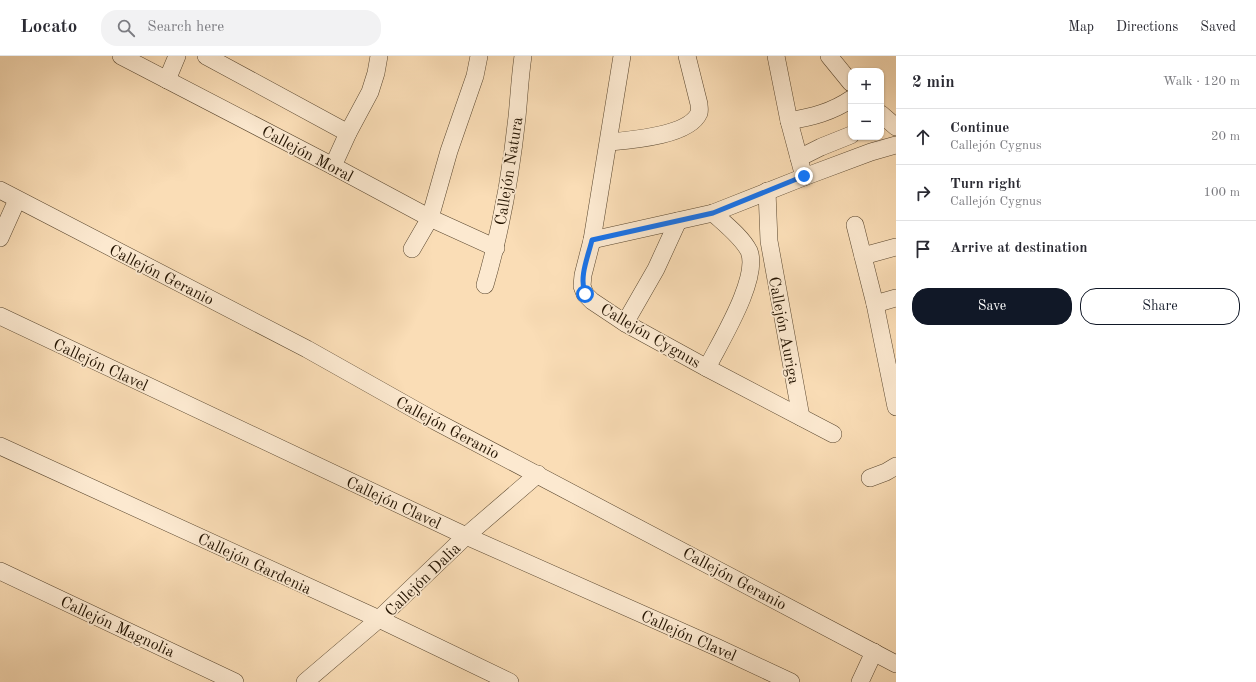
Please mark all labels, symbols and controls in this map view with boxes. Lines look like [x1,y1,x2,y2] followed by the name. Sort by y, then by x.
[101,10,381,46] search box
[115,17,137,39] icon: search
[20,18,77,37] text: Locato
[147,20,224,35] text: Search here
[1068,20,1094,34] text: Map
[1116,20,1178,34] text: Directions
[1200,20,1236,34] text: Saved
[848,68,884,140] map controls
[848,68,884,104] button: +
[912,74,955,91] text: 2 min
[1163,75,1240,88] text: Walk · 120 m
[848,104,884,140] button: −
[493,116,526,227] street label: Callejón Natura
[950,121,1009,136] text: Continue
[259,124,355,186] street label: Callejón Moral
[912,126,934,148] icon: ahead
[1211,130,1240,143] text: 20 m
[950,139,1042,152] text: Callejón Cygnus
[795,167,813,185] route end
[950,177,1021,192] text: Turn right
[912,182,934,204] icon: right
[1203,186,1240,199] text: 100 m
[950,195,1042,208] text: Callejón Cygnus
[912,238,934,260] icon: arrive
[950,241,1088,256] text: Arrive at destination
[106,243,216,309] street label: Callejón Geranio
[765,275,801,385] street label: Callejón Auriga
[576,285,594,303] route start
[912,288,1072,325] button: Save
[1080,288,1240,325] button: Share
[597,302,703,372] street label: Callejón Cygnus
[50,337,150,395] street label: Callejón Clavel
[393,395,502,463] street label: Callejón Geranio
[343,475,443,533] street label: Callejón Clavel
[195,531,314,598] street label: Callejón Gardenia
[383,541,464,620] street label: Callejón Dalia
[680,546,789,614] street label: Callejón Geranio
[58,594,177,661] street label: Callejón Magnolia
[638,609,738,665] street label: Callejón Clavel

